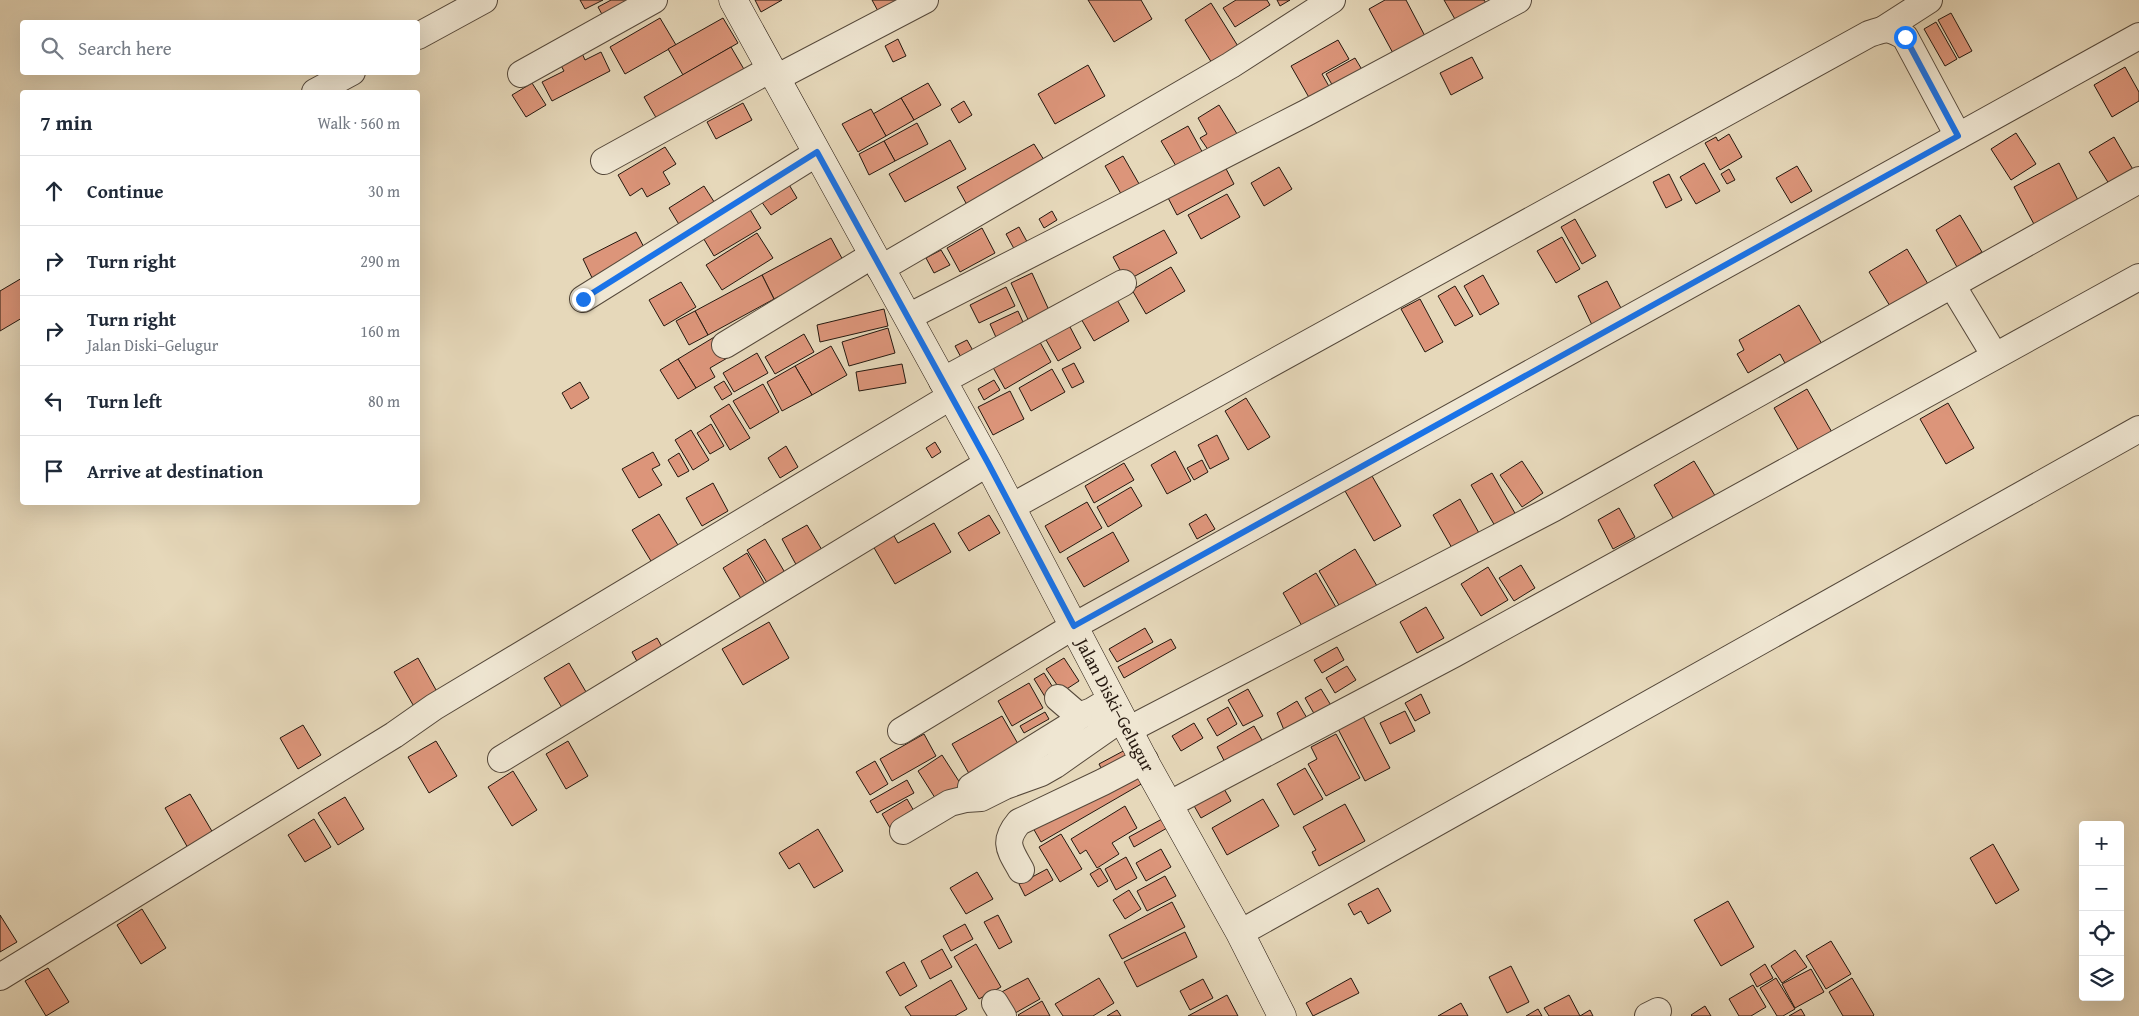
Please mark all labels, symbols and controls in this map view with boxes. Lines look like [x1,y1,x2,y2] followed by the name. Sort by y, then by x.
[20,20,420,75] search box
[1894,26,1917,49] route start
[38,34,66,62] icon: search
[78,34,172,62] text: Search here
[40,107,92,138] text: 7 min
[317,111,400,135] text: Walk · 560 m
[40,177,68,205] icon: ahead
[87,177,164,205] text: Continue
[368,179,400,203] text: 30 m
[40,247,68,275] icon: right
[87,247,176,275] text: Turn right
[360,249,400,273] text: 290 m
[572,288,595,311] route end
[87,305,176,333] text: Turn right
[40,317,68,345] icon: right
[360,319,400,343] text: 160 m
[87,333,218,357] text: Jalan Diski–Gelugur
[40,387,68,415] icon: left
[87,387,162,415] text: Turn left
[368,389,400,413] text: 80 m
[40,457,68,485] icon: arrive
[87,457,263,485] text: Arrive at destination
[1068,631,1162,777] street label: Jalan Diski–Gelugur
[2079,821,2124,1001] map controls
[2079,821,2124,866] button: +
[2079,866,2124,911] button: −
[2079,911,2124,956] button: locate
[2079,956,2124,1001] button: layers

